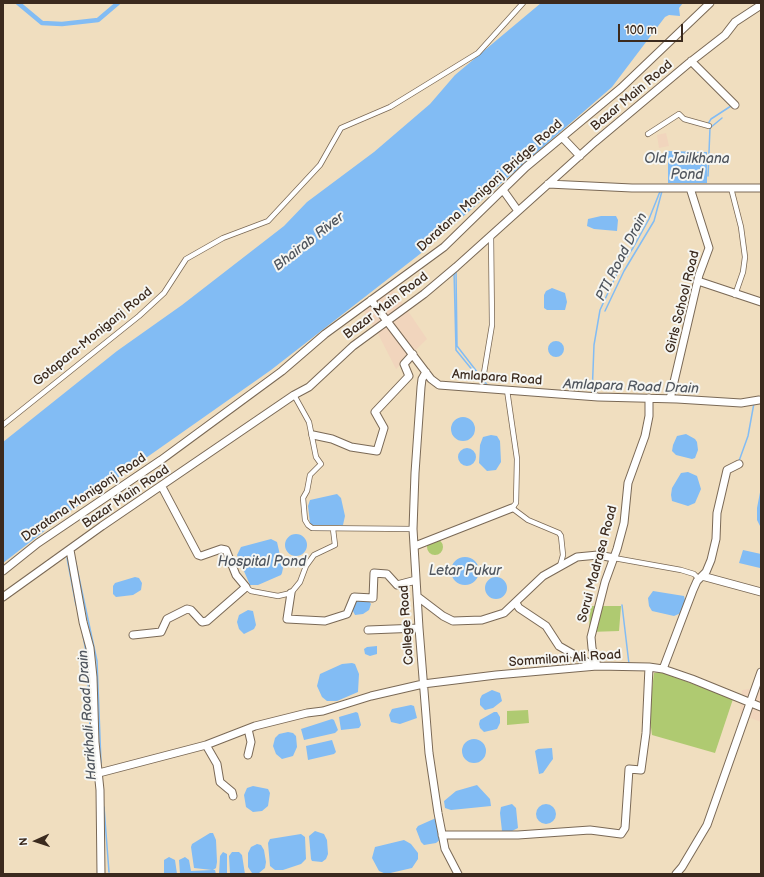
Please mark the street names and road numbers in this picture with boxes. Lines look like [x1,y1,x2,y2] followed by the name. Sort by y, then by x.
[588,57,676,135] street label: Bazar Main Road
[414,117,566,255] street label: Doratana Monigonj Bridge Road
[663,249,703,355] street label: Girls School Road
[341,269,431,343] street label: Bazar Main Road
[30,284,156,390] street label: Gotapara-Moniganj Road
[451,367,543,389] street label: Amlapara Road
[19,450,149,546] street label: Doratana Monigonj Road
[79,462,173,532] street label: Bazar Main Road
[575,504,621,624] street label: Sorui Madrasa Road
[396,584,418,666] street label: College Road
[508,647,622,671] street label: Sommiloni Ali Road

